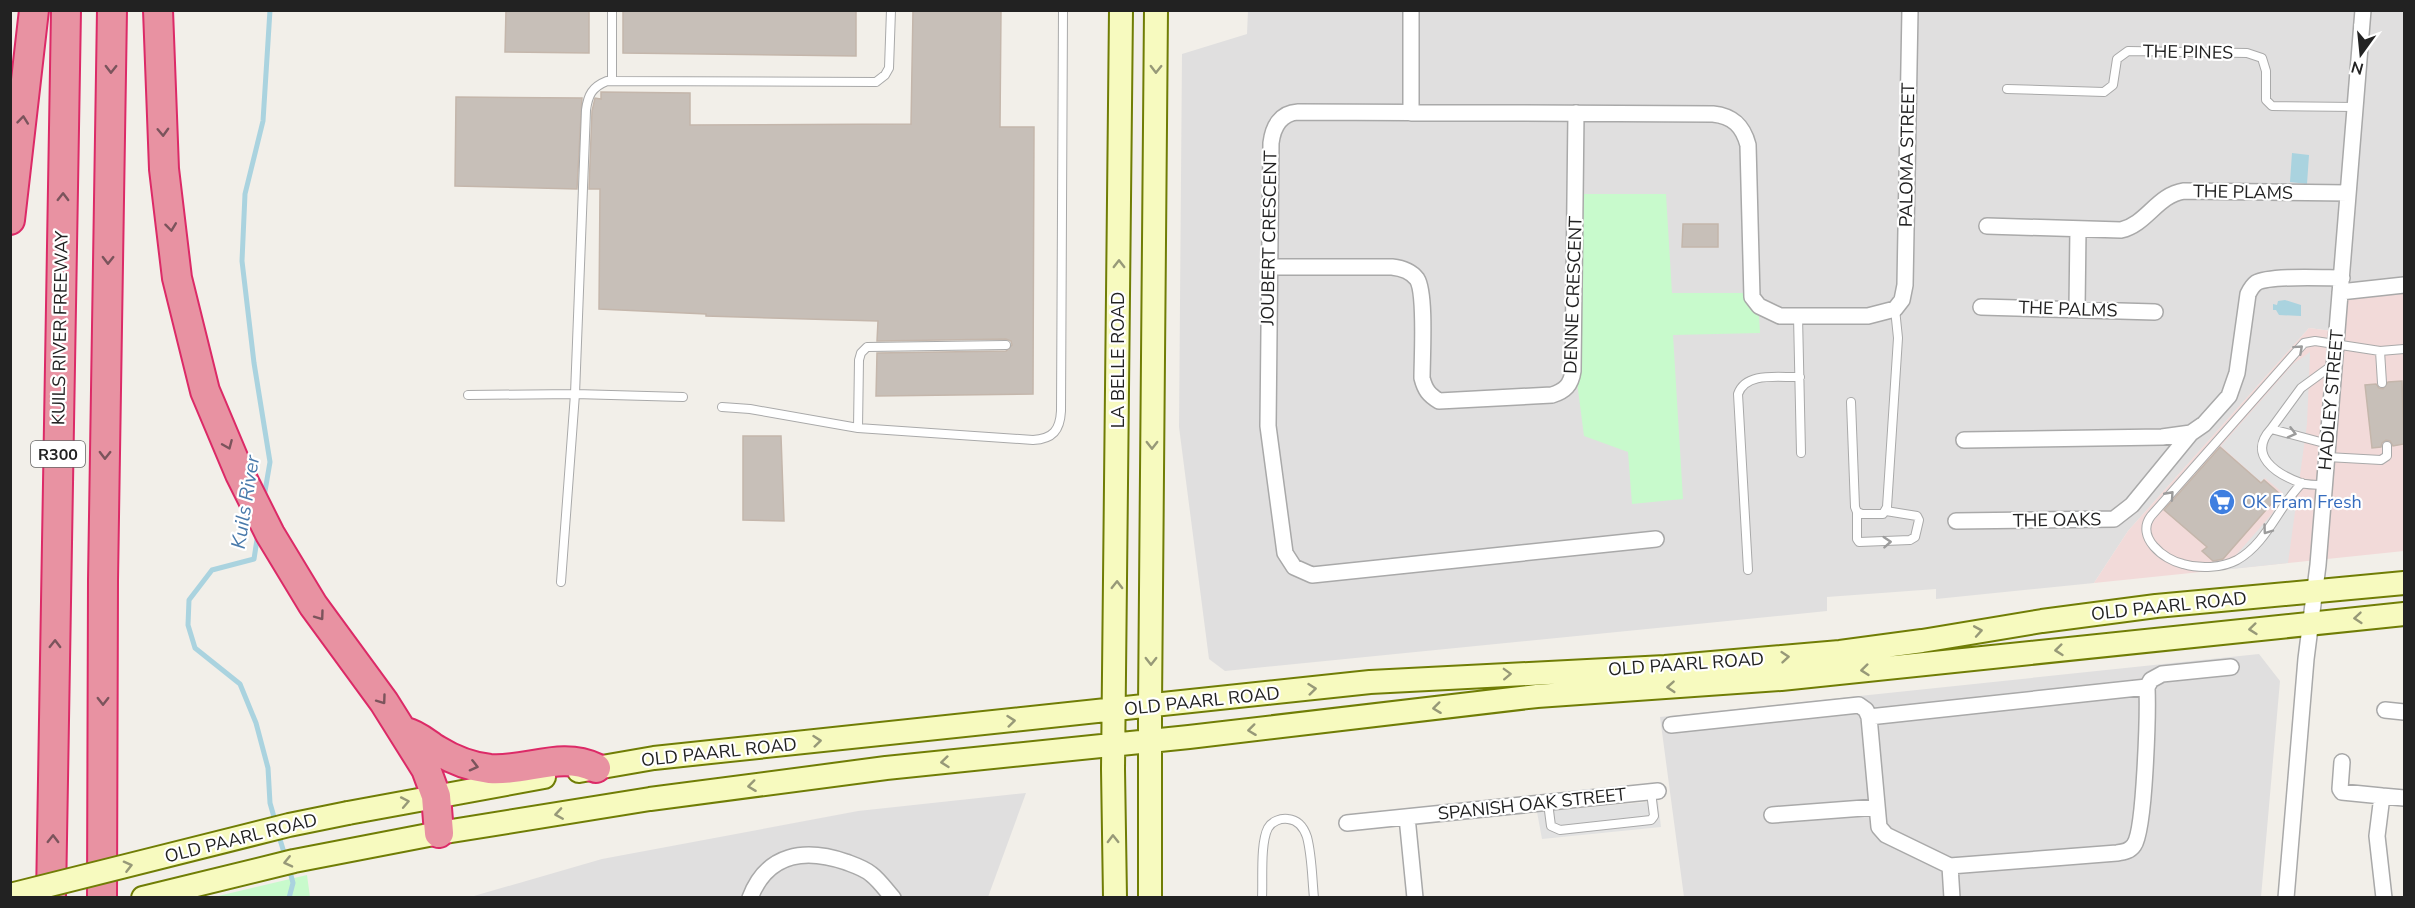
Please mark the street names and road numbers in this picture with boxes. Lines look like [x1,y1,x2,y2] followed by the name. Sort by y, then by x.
[2143,39,2233,65] street label: THE PINES
[1894,82,1920,227] street label: PALOMA STREET
[1255,150,1283,327] street label: JOUBERT CRESCENT
[2193,179,2293,205] street label: THE PLAMS
[1558,216,1588,374] street label: DENNE CRESCENT
[46,230,74,425] street label: KUILS RIVER FREEWAY
[1106,292,1130,428] street label: LA BELLE ROAD
[2018,295,2118,323] street label: THE PALMS
[2313,329,2349,471] street label: HADLEY STREET
[31,441,85,467] road number: R300
[2013,507,2101,533] street label: THE OAKS
[2090,586,2248,626] street label: OLD PAARL ROAD
[1607,647,1765,681] street label: OLD PAARL ROAD
[1123,681,1281,721] street label: OLD PAARL ROAD
[640,732,798,772] street label: OLD PAARL ROAD
[1437,782,1628,826] street label: SPANISH OAK STREET
[162,807,320,869] street label: OLD PAARL ROAD

